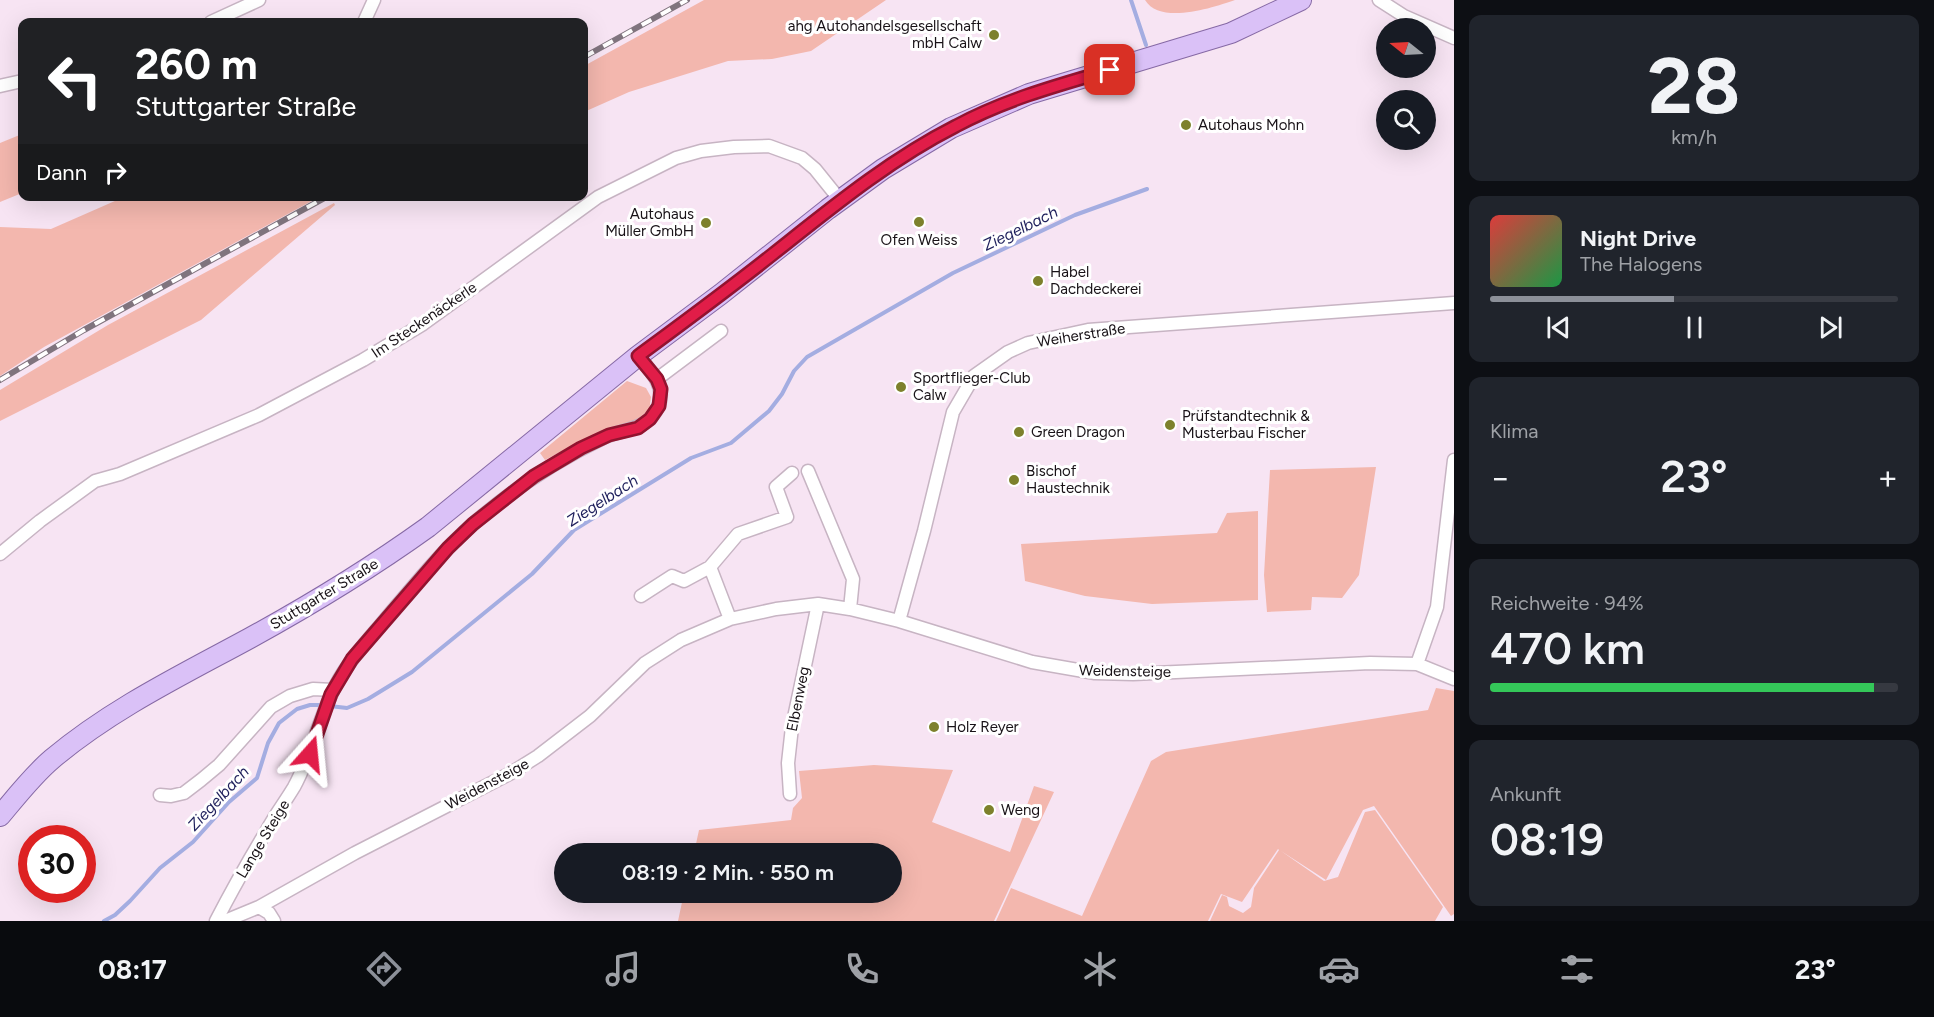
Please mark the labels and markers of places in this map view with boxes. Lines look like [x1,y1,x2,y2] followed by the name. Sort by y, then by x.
[788,17,982,52] place label: ahg Autohandelsgesellschaft mbH Calw
[987,28,1001,42] marker: ahg Autohandelsgesellschaft mbH Calw
[1084,44,1135,95] pin
[1198,116,1304,134] place label: Autohaus Mohn
[1179,118,1193,132] marker: Autohaus Mohn
[605,205,694,240] place label: Autohaus Müller GmbH
[912,215,926,229] marker: Ofen Weiss
[699,216,713,230] marker: Autohaus Müller GmbH
[881,231,957,249] place label: Ofen Weiss
[1050,263,1142,298] place label: Habel Dachdeckerei
[1031,274,1045,288] marker: Habel Dachdeckerei
[913,369,1031,404] place label: Sportflieger-Club Calw
[894,380,908,394] marker: Sportflieger-Club Calw
[1182,407,1310,442] place label: Prüfstandtechnik & Musterbau Fischer
[1163,418,1177,432] marker: Prüfstandtechnik & Musterbau Fischer
[1031,423,1125,441] place label: Green Dragon
[1012,425,1026,439] marker: Green Dragon
[1026,462,1110,497] place label: Bischof Haustechnik
[1007,473,1021,487] marker: Bischof Haustechnik
[946,718,1019,736] place label: Holz Reyer
[927,720,941,734] marker: Holz Reyer
[1001,801,1040,819] place label: Weng
[982,803,996,817] marker: Weng

